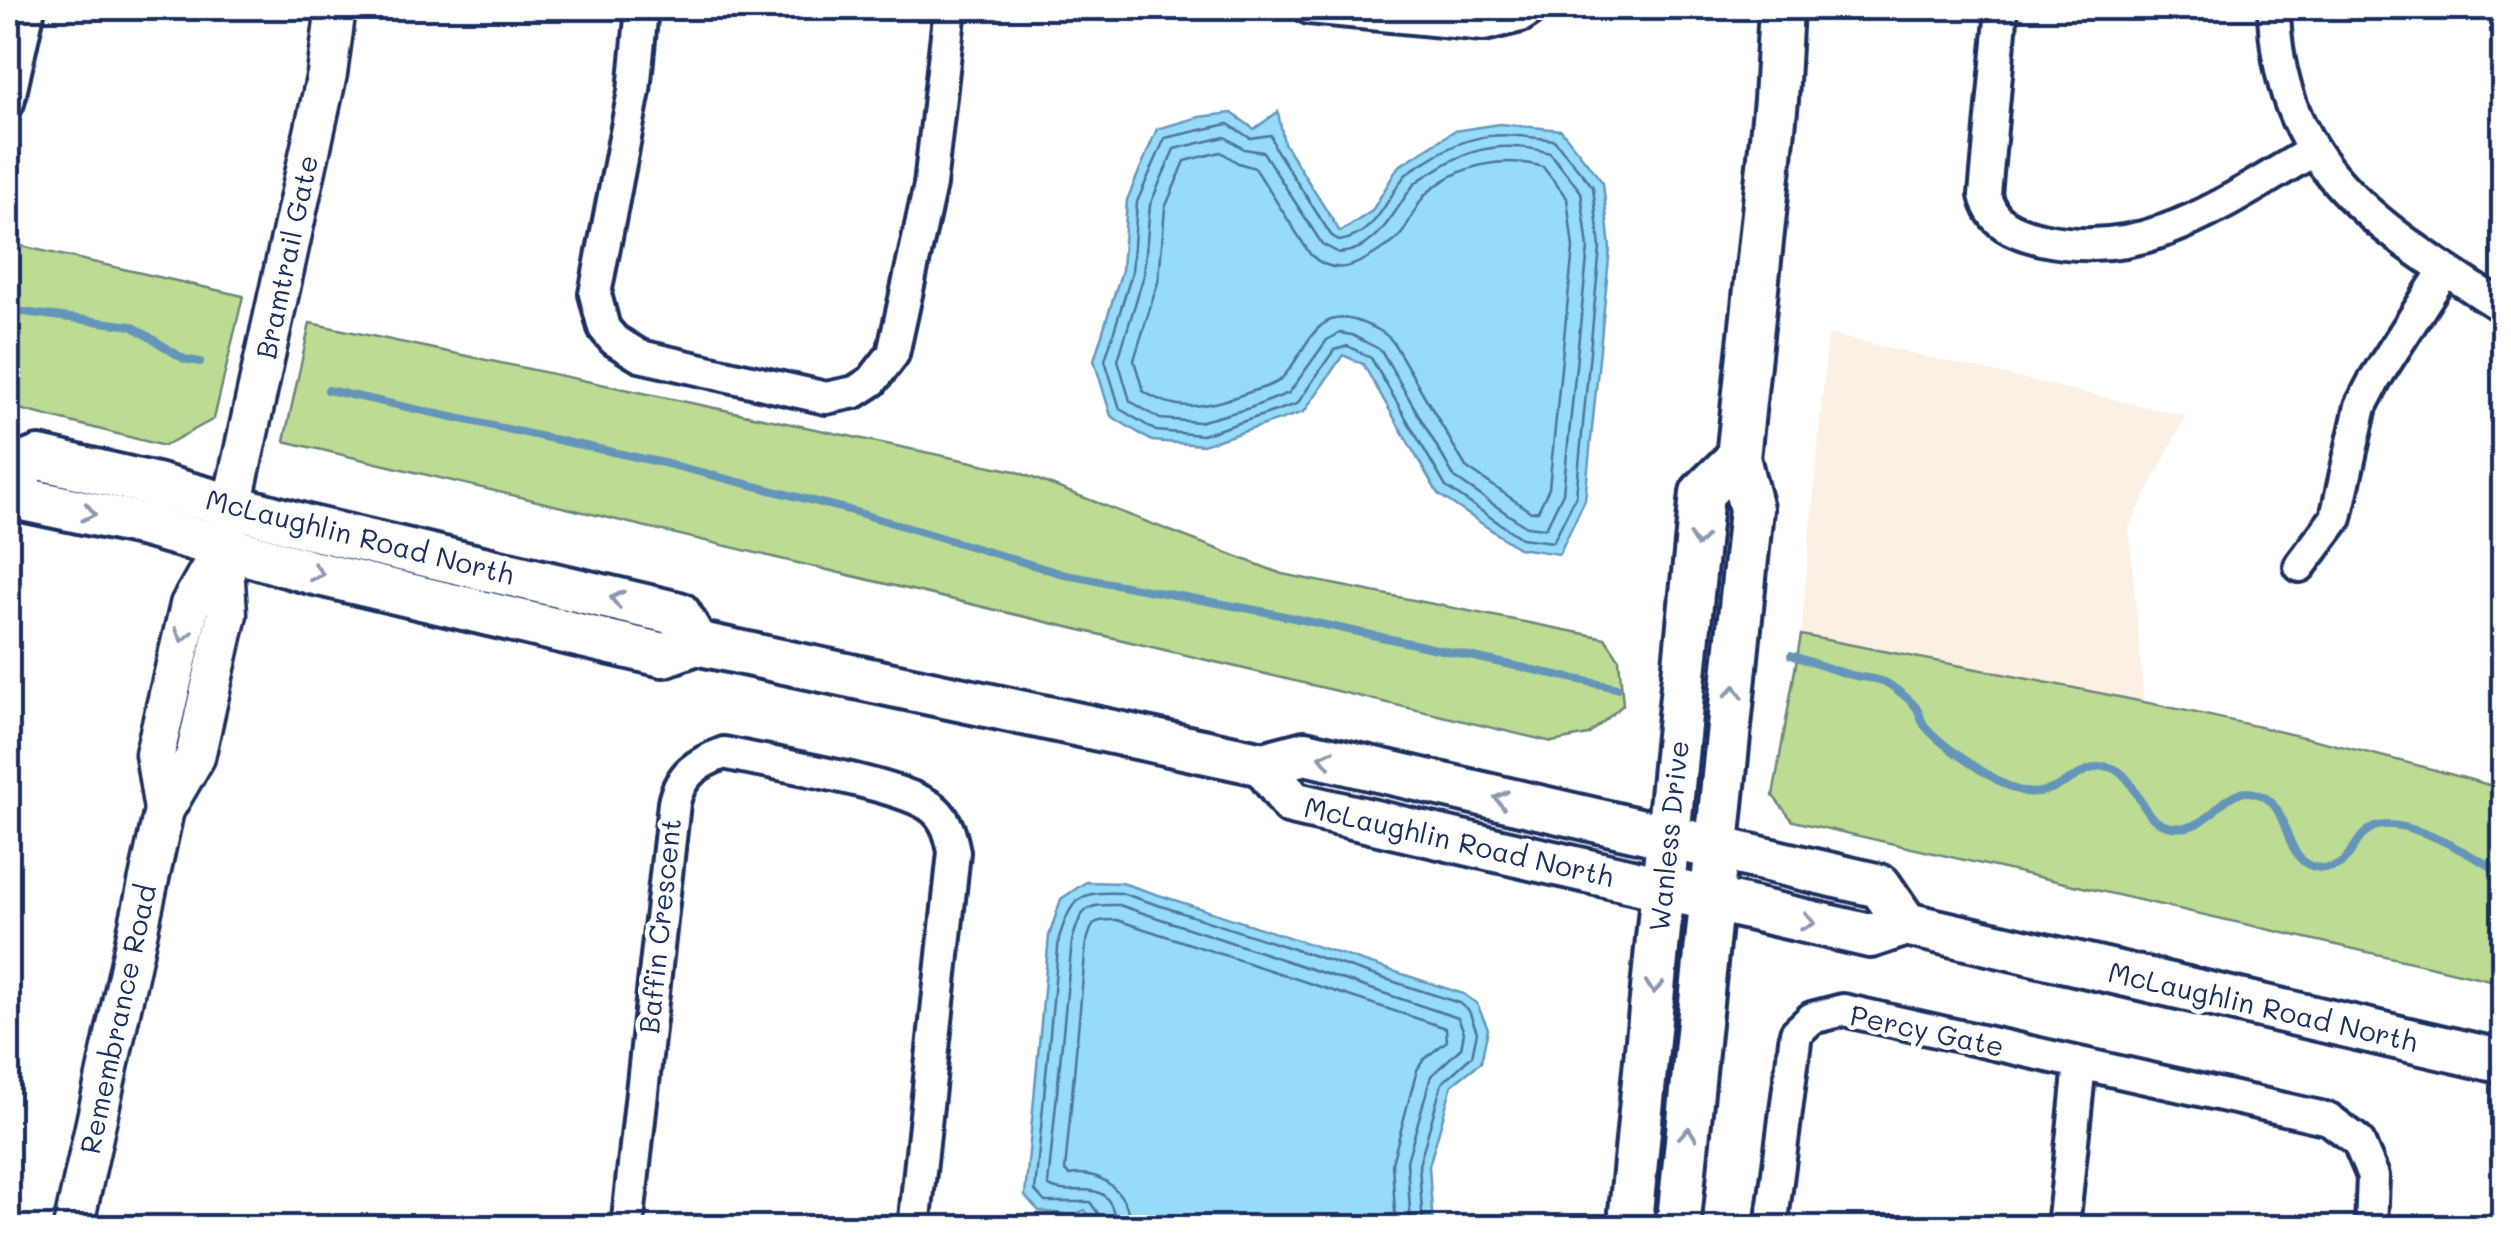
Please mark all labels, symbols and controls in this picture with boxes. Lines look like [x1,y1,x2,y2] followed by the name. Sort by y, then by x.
[247,152,325,362] street label: Bramtrail Gate
[202,480,518,592] street label: McLaughlin Road North
[81,502,98,523] one-way arrow
[1687,532,1709,548] one-way arrow
[308,562,325,583] one-way arrow
[609,590,626,611] one-way arrow
[174,626,195,643] one-way arrow
[1722,684,1744,700] one-way arrow
[1640,738,1696,933] street label: Wanless Drive
[1318,749,1335,770] one-way arrow
[1301,788,1617,894] street label: McLaughlin Road North
[1493,790,1510,811] one-way arrow
[630,816,688,1035] street label: Baffin Crescent
[71,881,163,1157] street label: Remembrance Road
[1800,910,1817,931] one-way arrow
[2105,953,2421,1059] street label: McLaughlin Road North
[1644,979,1665,995] one-way arrow
[1847,996,2007,1064] street label: Percy Gate
[1677,1125,1699,1141] one-way arrow

